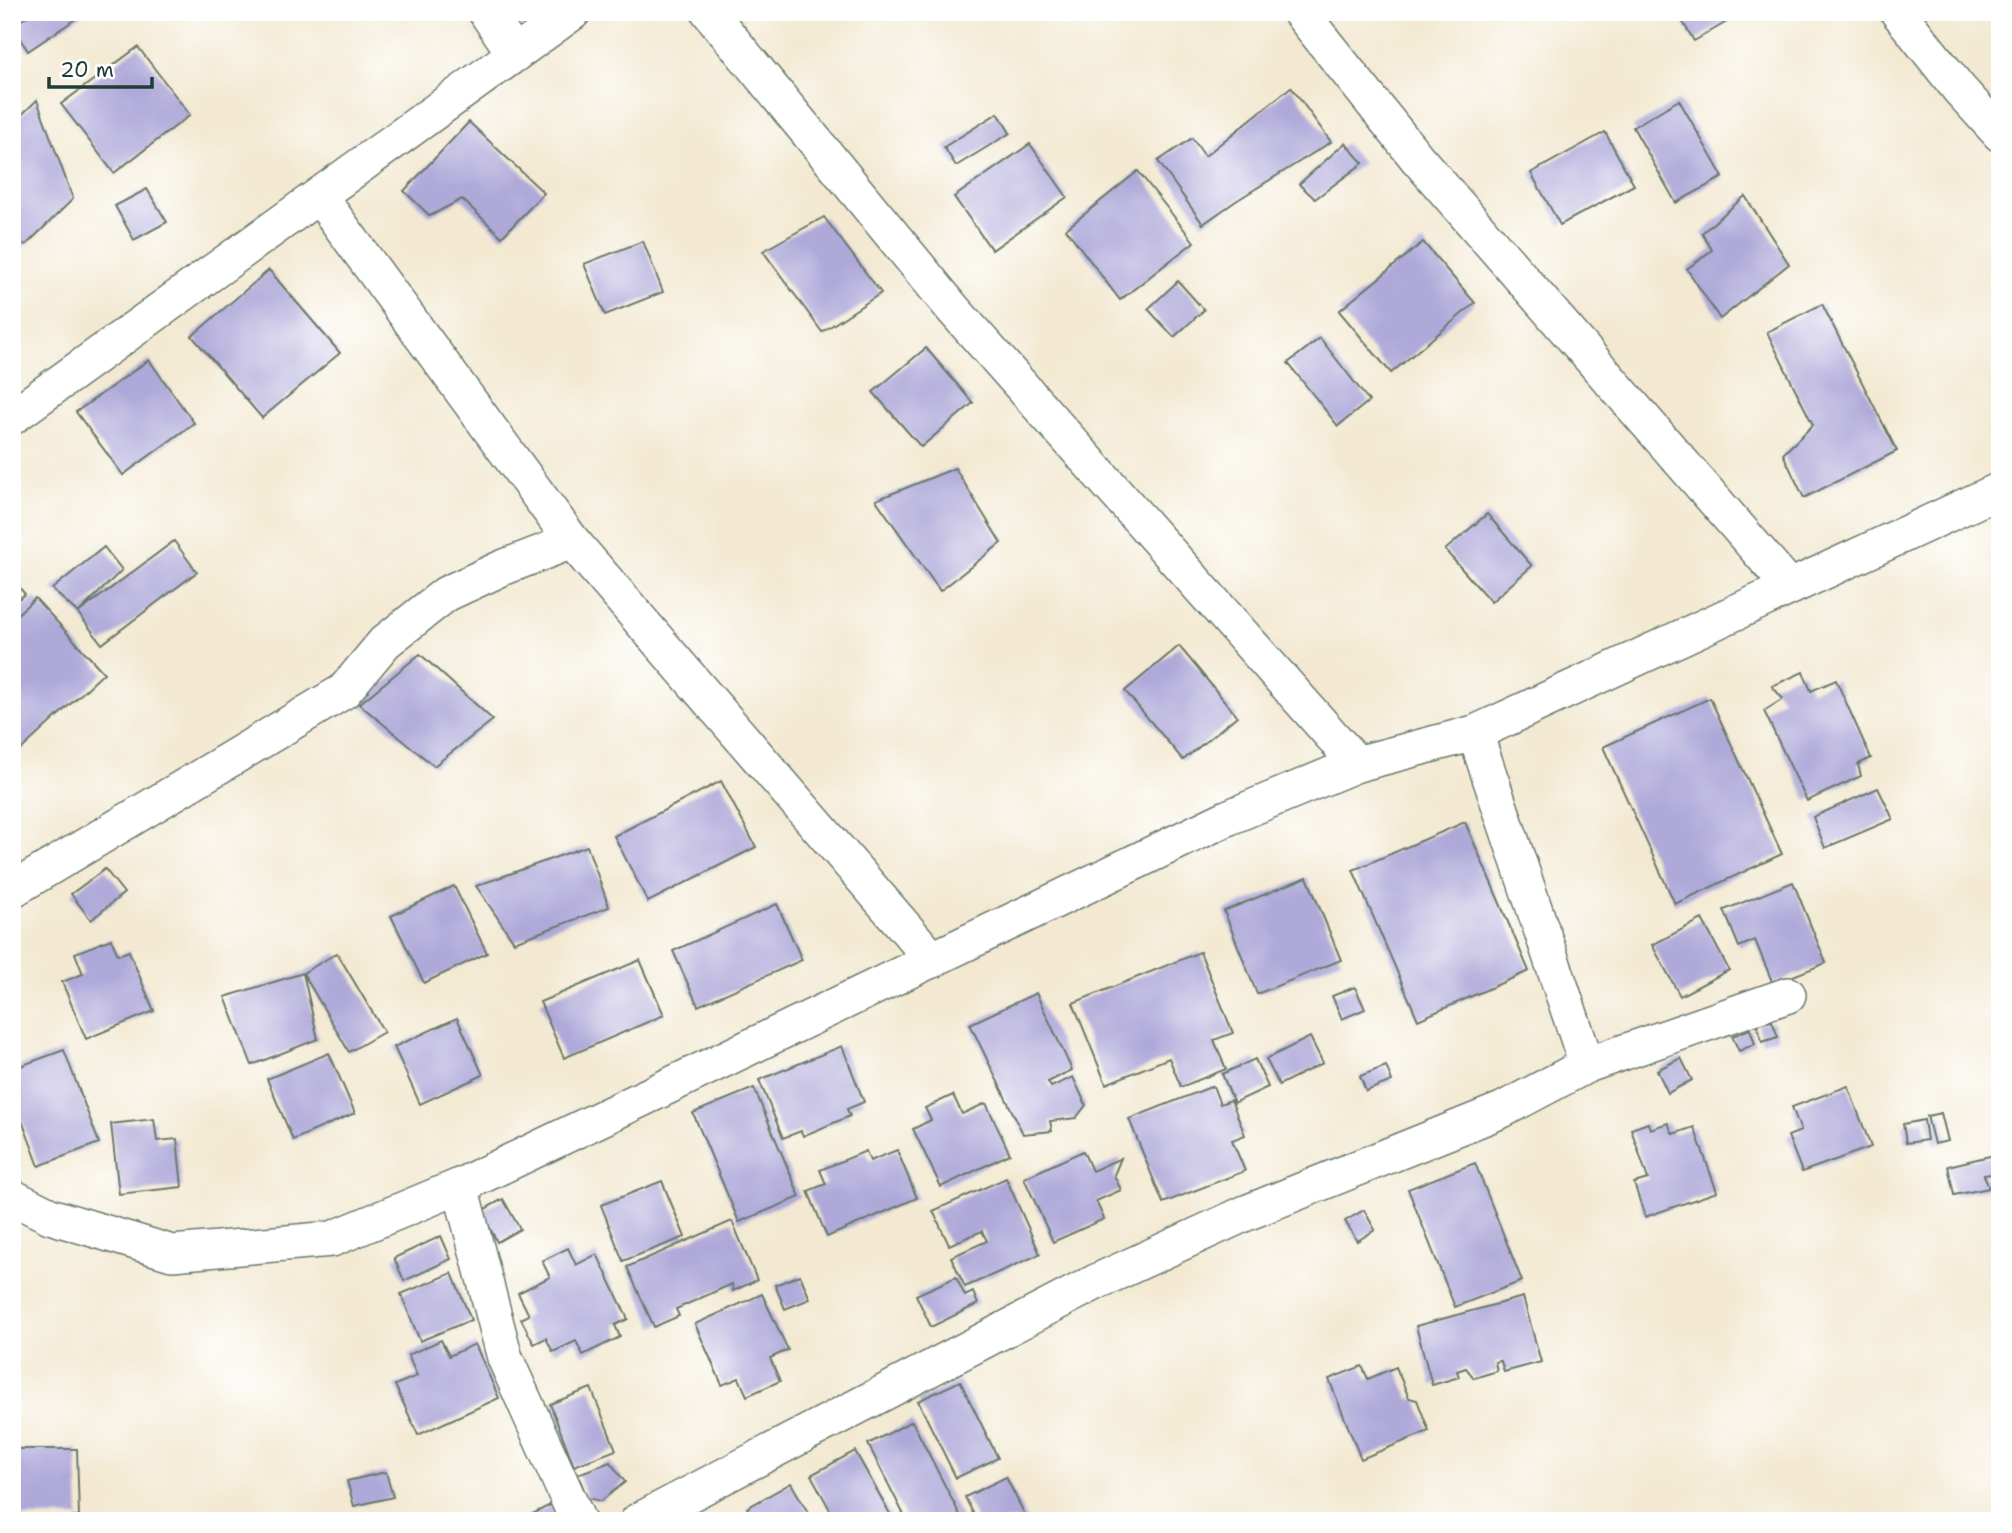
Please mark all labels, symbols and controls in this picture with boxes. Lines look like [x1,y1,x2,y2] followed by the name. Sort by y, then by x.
[49,46,152,90] scale bar
[60,56,114,84] text: 20 m

